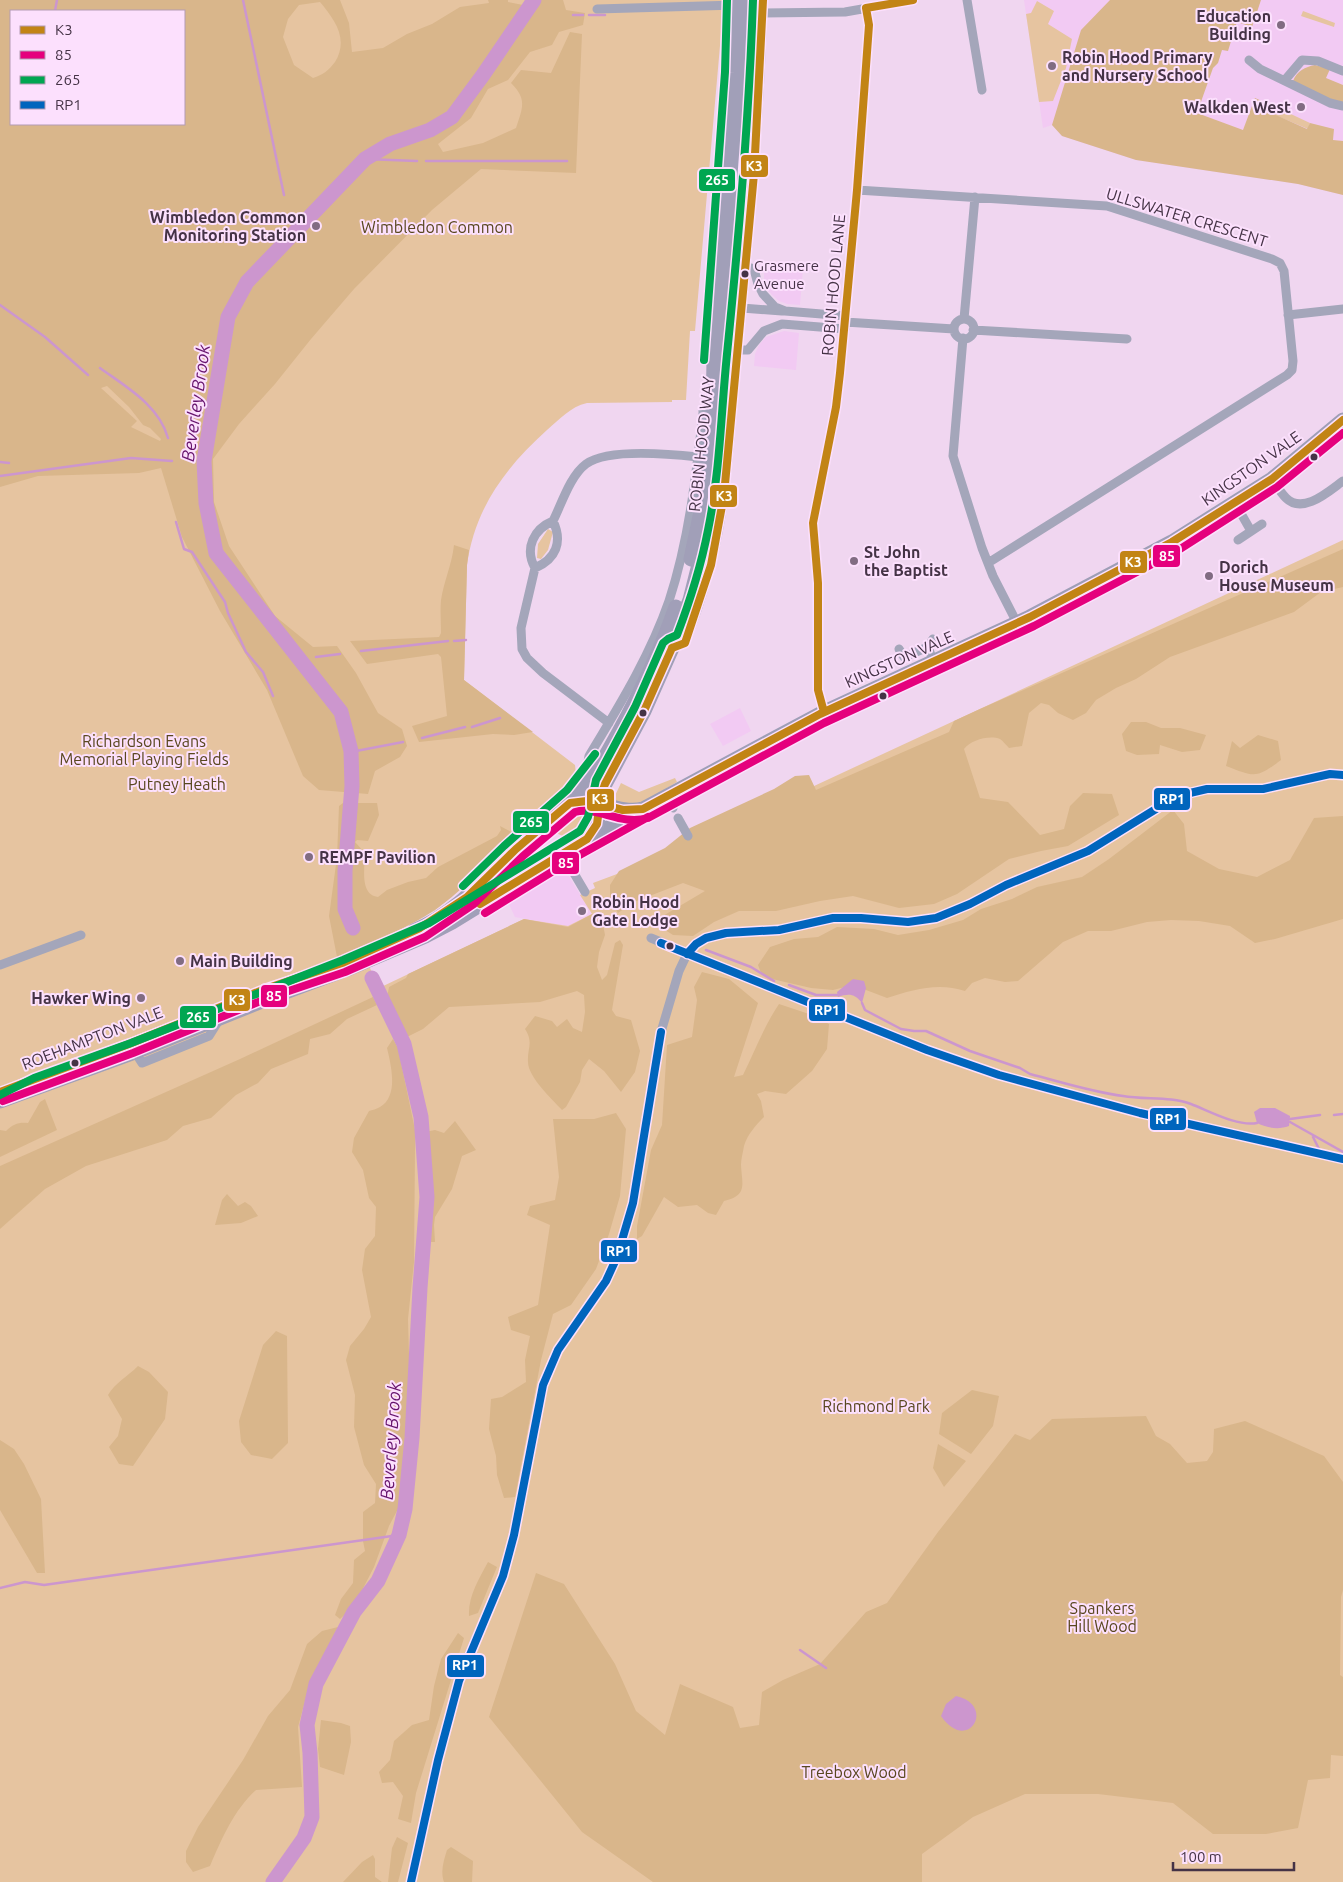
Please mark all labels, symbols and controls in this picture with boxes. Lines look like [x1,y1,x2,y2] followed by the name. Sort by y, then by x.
[1196,7,1271,43] place label: Education Building
[10,10,185,125] legend
[1275,19,1287,31] marker: Education Building
[55,21,73,38] text: K3
[55,46,72,63] text: 85
[1062,48,1213,84] place label: Robin Hood Primary and Nursery School
[1046,60,1058,72] marker: Robin Hood Primary and Nursery School
[55,71,80,88] text: 265
[55,96,82,113] text: RP1
[1184,98,1291,116] place label: Walkden West
[1295,101,1307,113] marker: Walkden West
[740,154,769,178] line badge: K3
[745,158,763,174] text: K3
[698,168,736,192] line badge: 265
[705,172,729,188] text: 265
[1104,184,1270,250] street label: ULLSWATER CRESCENT
[150,208,306,244] place label: Wimbledon Common Monitoring Station
[818,213,848,357] street label: ROBIN HOOD LANE
[361,218,513,236] park label: Wimbledon Common
[310,220,322,232] marker: Wimbledon Common Monitoring Station
[754,257,819,292] place label: Grasmere Avenue
[740,269,750,279] marker: Grasmere Avenue
[177,342,213,463] water label: Beverley Brook
[685,375,717,512] street label: ROBIN HOOD WAY
[1198,427,1304,509] street label: KINGSTON VALE
[1309,452,1319,462] unlabelled marker
[709,484,738,508] line badge: K3
[715,488,733,504] text: K3
[864,543,948,579] place label: St John the Baptist
[1152,544,1181,568] line badge: 85
[1159,548,1175,564] text: 85
[1119,550,1148,574] line badge: K3
[1124,554,1142,570] text: K3
[848,555,860,567] marker: St John the Baptist
[1219,558,1334,594] place label: Dorich House Museum
[1203,570,1215,582] marker: Dorich House Museum
[842,627,956,691] street label: KINGSTON VALE
[878,691,888,701] unlabelled marker
[638,708,648,718] unlabelled marker
[59,732,229,768] park label: Richardson Evans Memorial Playing Fields
[128,775,226,793] park label: Putney Heath
[1153,787,1191,811] line badge: RP1
[586,788,615,812] line badge: K3
[591,791,609,807] text: K3
[1159,791,1185,807] text: RP1
[512,810,550,834] line badge: 265
[519,814,543,830] text: 265
[319,848,436,866] place label: REMPF Pavilion
[303,851,315,863] marker: REMPF Pavilion
[551,851,580,875] line badge: 85
[558,855,574,871] text: 85
[592,893,679,929] place label: Robin Hood Gate Lodge
[576,905,588,917] marker: Robin Hood Gate Lodge
[665,941,675,951] unlabelled marker
[190,952,293,970] place label: Main Building
[174,955,186,967] marker: Main Building
[260,984,288,1008] line badge: 85
[223,988,251,1012] line badge: K3
[266,988,282,1004] text: 85
[31,989,131,1007] place label: Hawker Wing
[135,992,147,1004] marker: Hawker Wing
[228,992,246,1008] text: K3
[808,998,846,1022] line badge: RP1
[814,1002,840,1018] text: RP1
[19,1003,165,1073] street label: ROEHAMPTON VALE
[179,1005,217,1029] line badge: 265
[186,1009,210,1025] text: 265
[70,1058,80,1068] unlabelled marker
[1149,1107,1187,1131] line badge: RP1
[1155,1111,1181,1127] text: RP1
[600,1239,638,1263] line badge: RP1
[606,1243,632,1259] text: RP1
[376,1381,404,1501] water label: Beverley Brook
[822,1397,930,1415] park label: Richmond Park
[1067,1599,1137,1635] park label: Spankers Hill Wood
[446,1654,485,1678] line badge: RP1
[452,1657,478,1673] text: RP1
[801,1763,907,1781] park label: Treebox Wood
[1173,1840,1294,1872] scale bar
[1180,1848,1222,1865] text: 100 m

